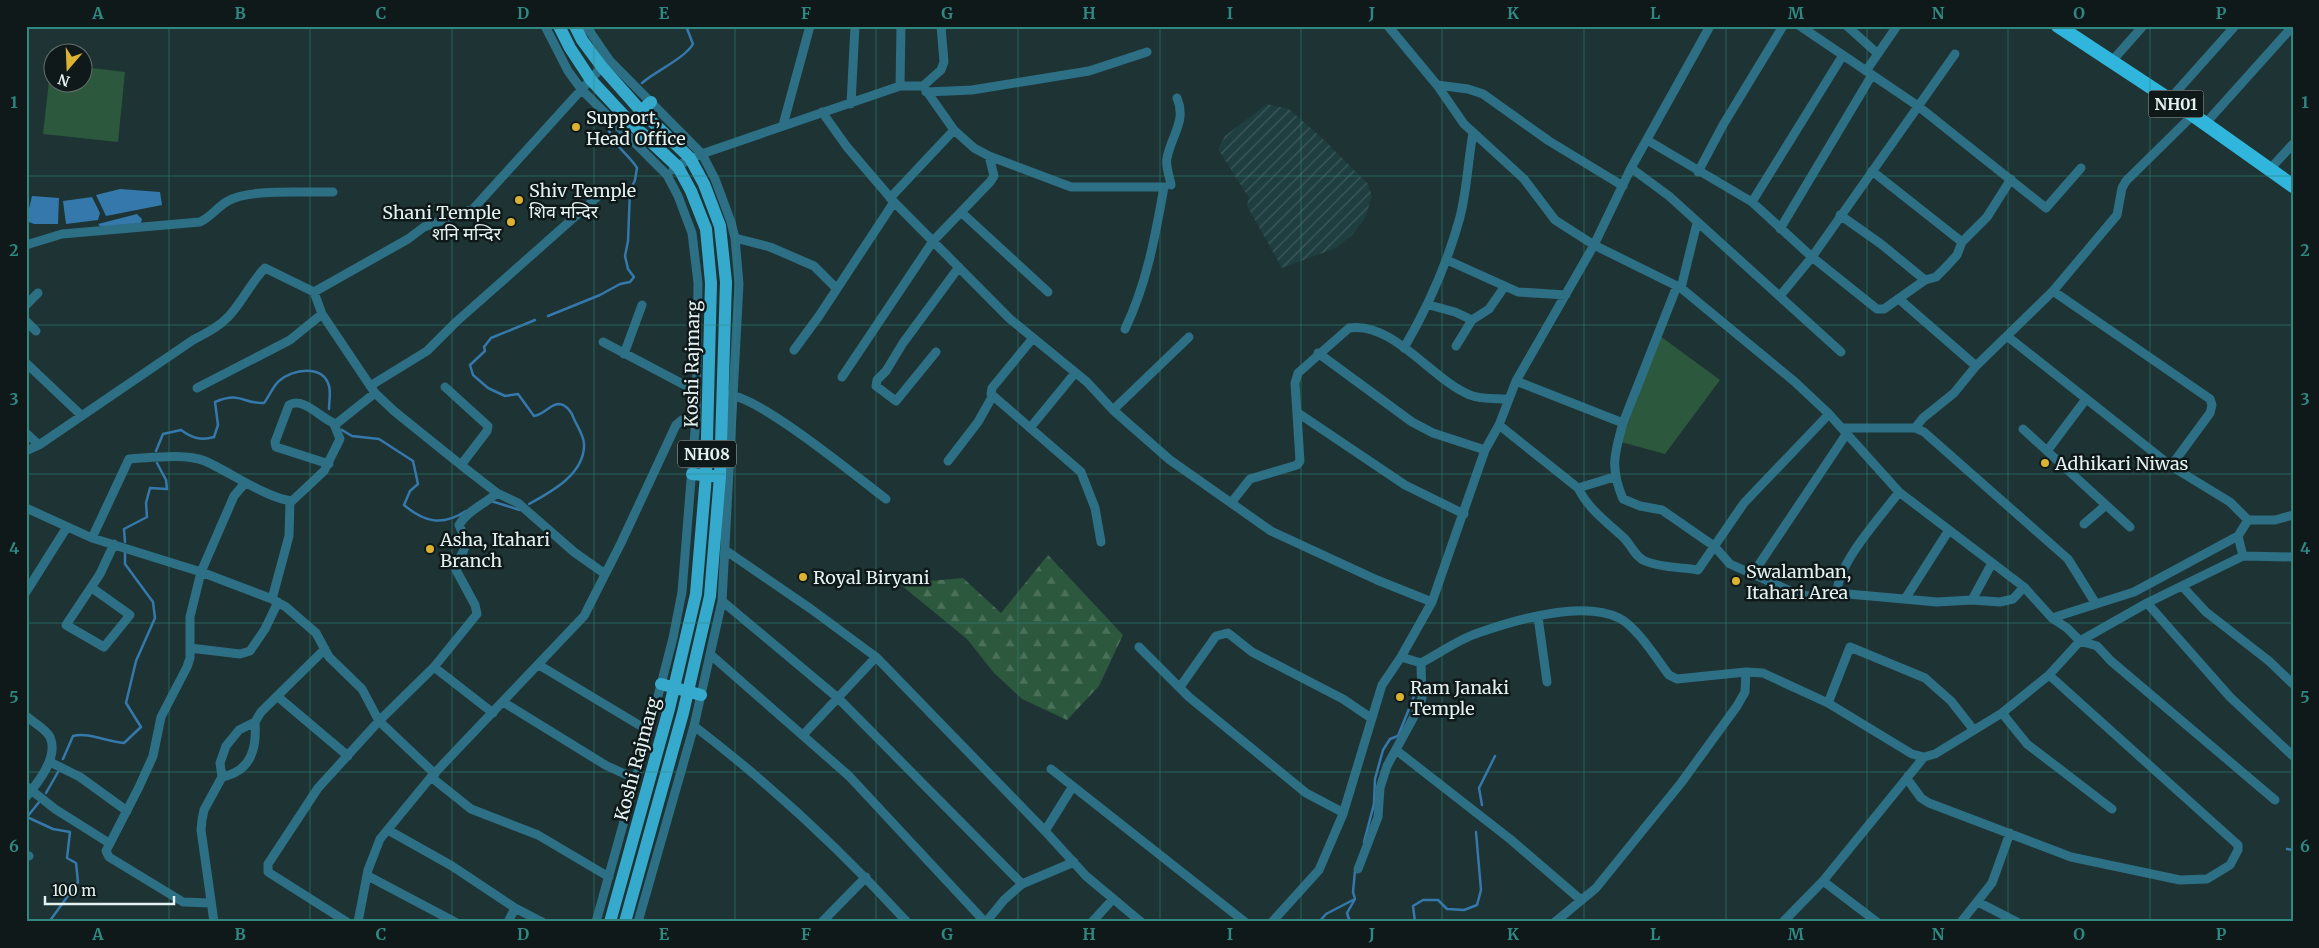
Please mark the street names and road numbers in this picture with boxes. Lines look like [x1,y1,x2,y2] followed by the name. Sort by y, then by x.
[2148,90,2204,118] road number: NH01
[679,300,705,428] street label: Koshi Rajmarg
[678,440,736,468] road number: NH08
[609,695,665,823] street label: Koshi Rajmarg

